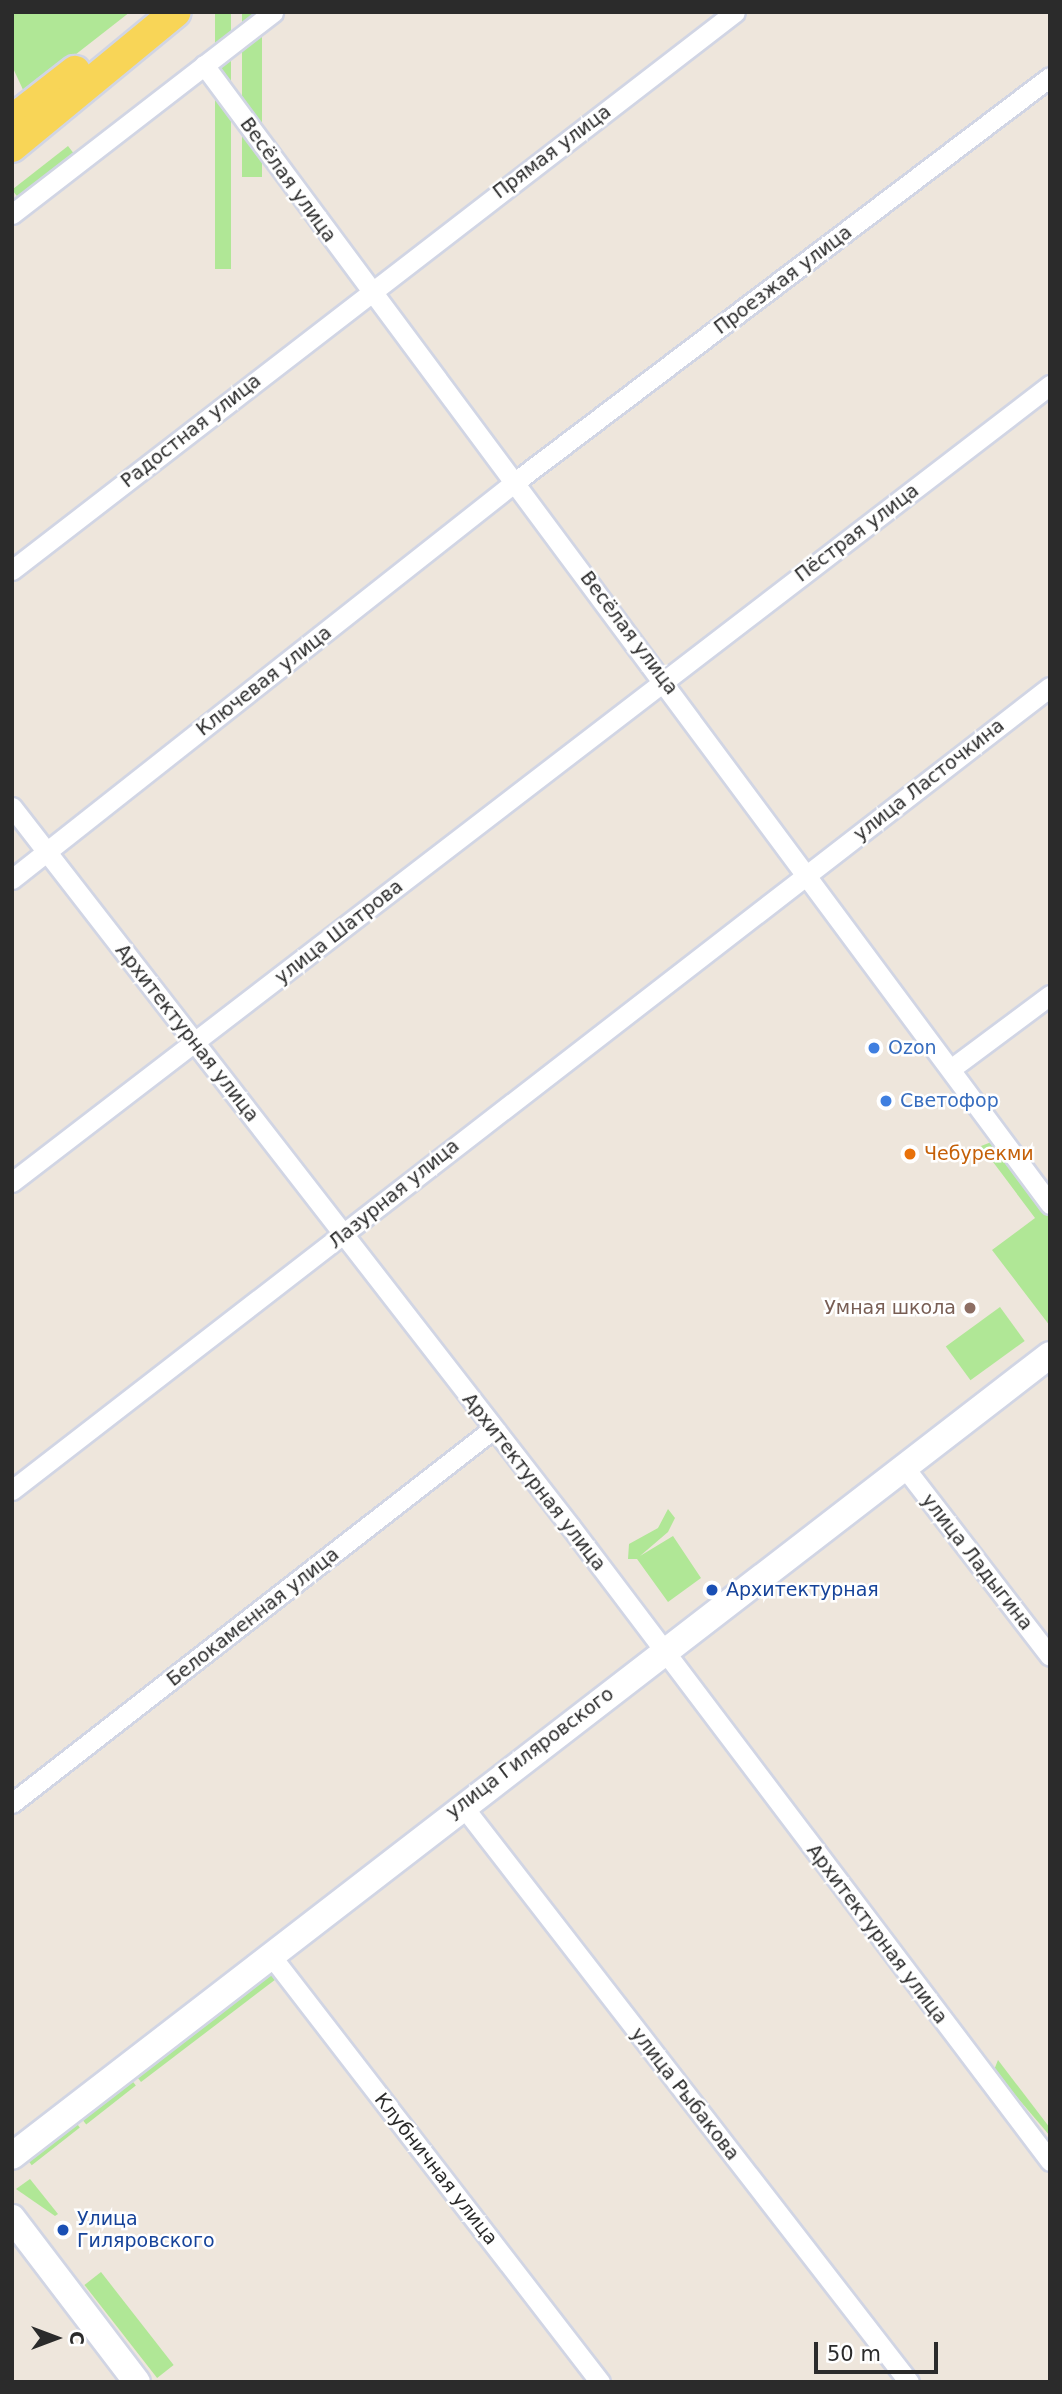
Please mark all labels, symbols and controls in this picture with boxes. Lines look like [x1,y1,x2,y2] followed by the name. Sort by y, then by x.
[489,100,615,204] street label: Прямая улица
[235,113,341,247] street label: Весёлая улица
[710,221,856,339] street label: Проезжая улица
[117,369,265,493] street label: Радостная улица
[791,479,923,587] street label: Пёстрая улица
[575,567,683,699] street label: Весёлая улица
[192,621,336,741] street label: Ключевая улица
[849,714,1009,846] street label: улица Ласточкина
[271,875,407,989] street label: улица Шатрова
[111,940,263,1126] street label: Архитектурная улица
[888,1037,937,1059] place label: Ozon
[866,1040,882,1056] marker: Ozon
[900,1090,999,1112] place label: Светофор
[878,1093,894,1109] marker: Светофор
[324,1134,464,1254] street label: Лазурная улица
[924,1143,1034,1165] place label: Чебурекми
[902,1146,918,1162] marker: Чебурекми
[824,1297,956,1319] place label: Умная школа
[962,1300,978,1316] marker: Умная школа
[458,1389,610,1575] street label: Архитектурная улица
[917,1489,1037,1635] street label: улица Ладыгина
[162,1543,344,1691] street label: Белокаменная улица
[726,1579,879,1601] place label: Архитектурная
[704,1582,720,1598] marker: Архитектурная
[442,1683,618,1823] street label: улица Гиляровского
[802,1840,952,2028] street label: Архитектурная улица
[626,2023,744,2165] street label: улица Рыбакова
[370,2089,502,2249] street label: Клубничная улица
[77,2208,215,2252] place label: Улица Гиляровского
[55,2222,71,2238] marker: Улица Гиляровского
[21,2303,91,2373] north arrow
[817,2328,941,2372] scale bar
[66,2331,88,2345] text: С
[827,2342,881,2366] text: 50 m

